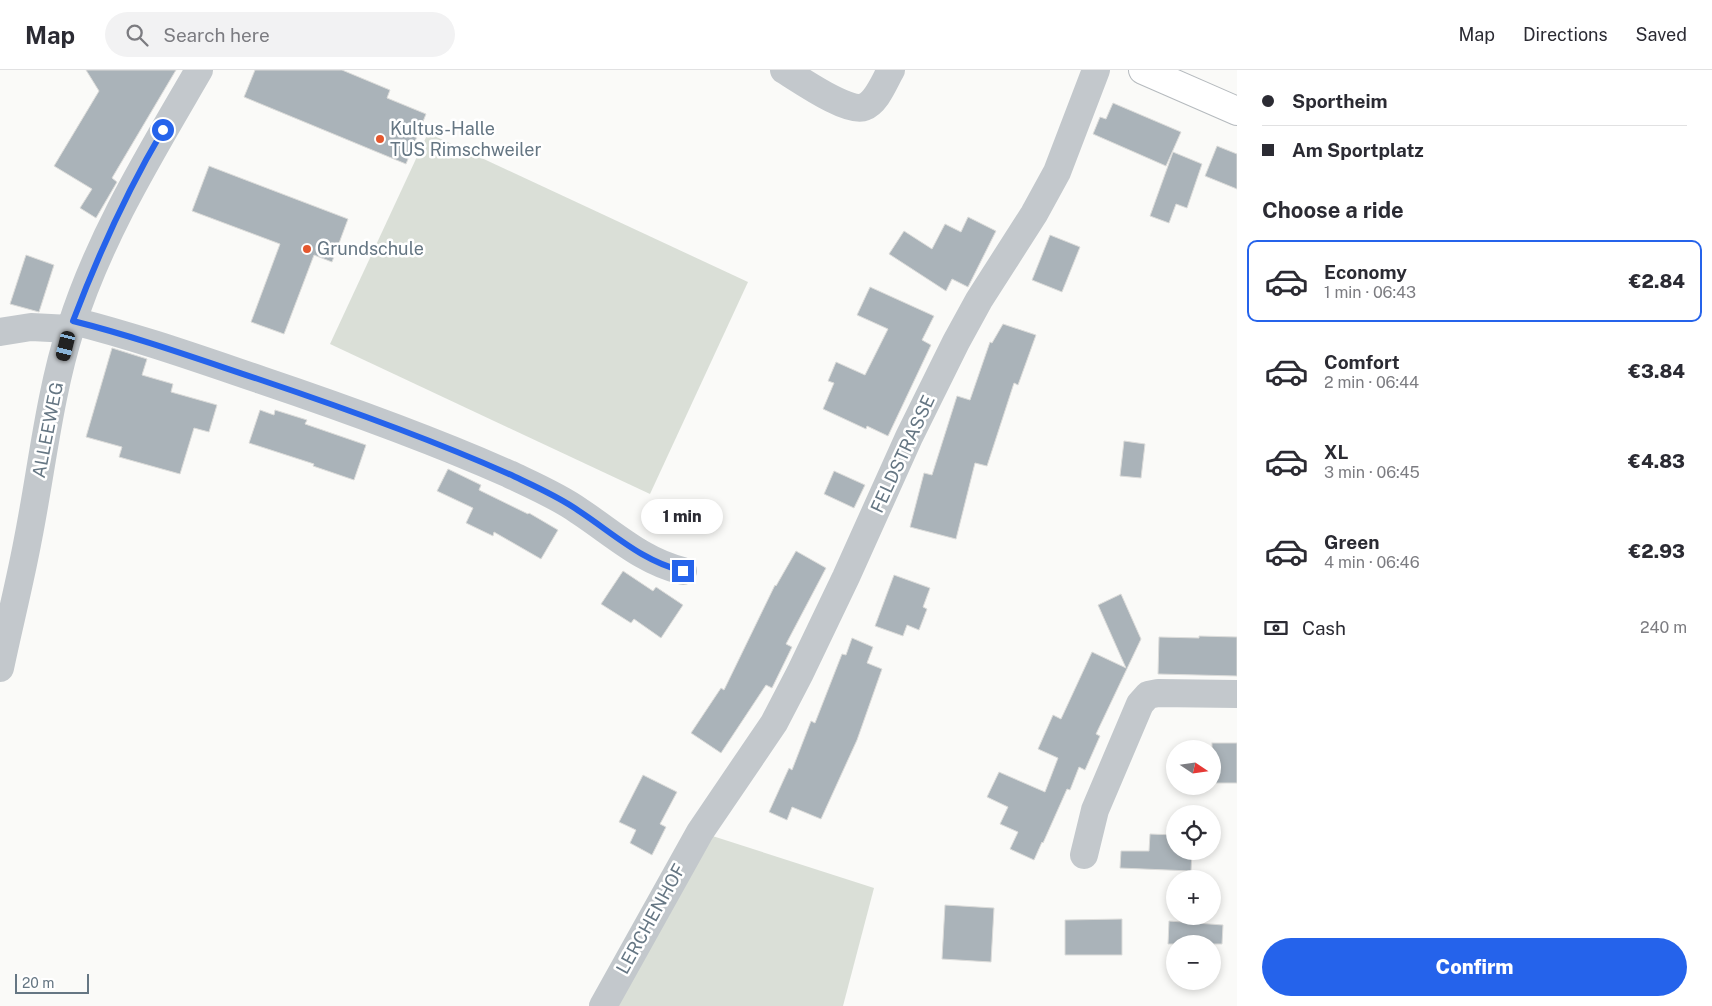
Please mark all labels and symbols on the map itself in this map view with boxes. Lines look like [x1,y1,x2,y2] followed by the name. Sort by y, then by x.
[390,118,542,160] place label: Kultus-Halle TUS Rimschweiler
[152,119,174,141] route start
[374,133,386,145] marker: Kultus-Halle TUS Rimschweiler
[317,238,424,259] place label: Grundschule
[301,243,313,255] marker: Grundschule
[55,330,76,362] car
[28,380,67,480] street label: ALLEEWEG
[866,392,939,516] street label: FELDSTRASSE
[642,498,724,534] callout: 1 min
[672,560,694,582] route end
[1166,740,1221,795] north arrow
[612,860,689,977] street label: LERCHENHOF
[15,971,89,994] scale bar

